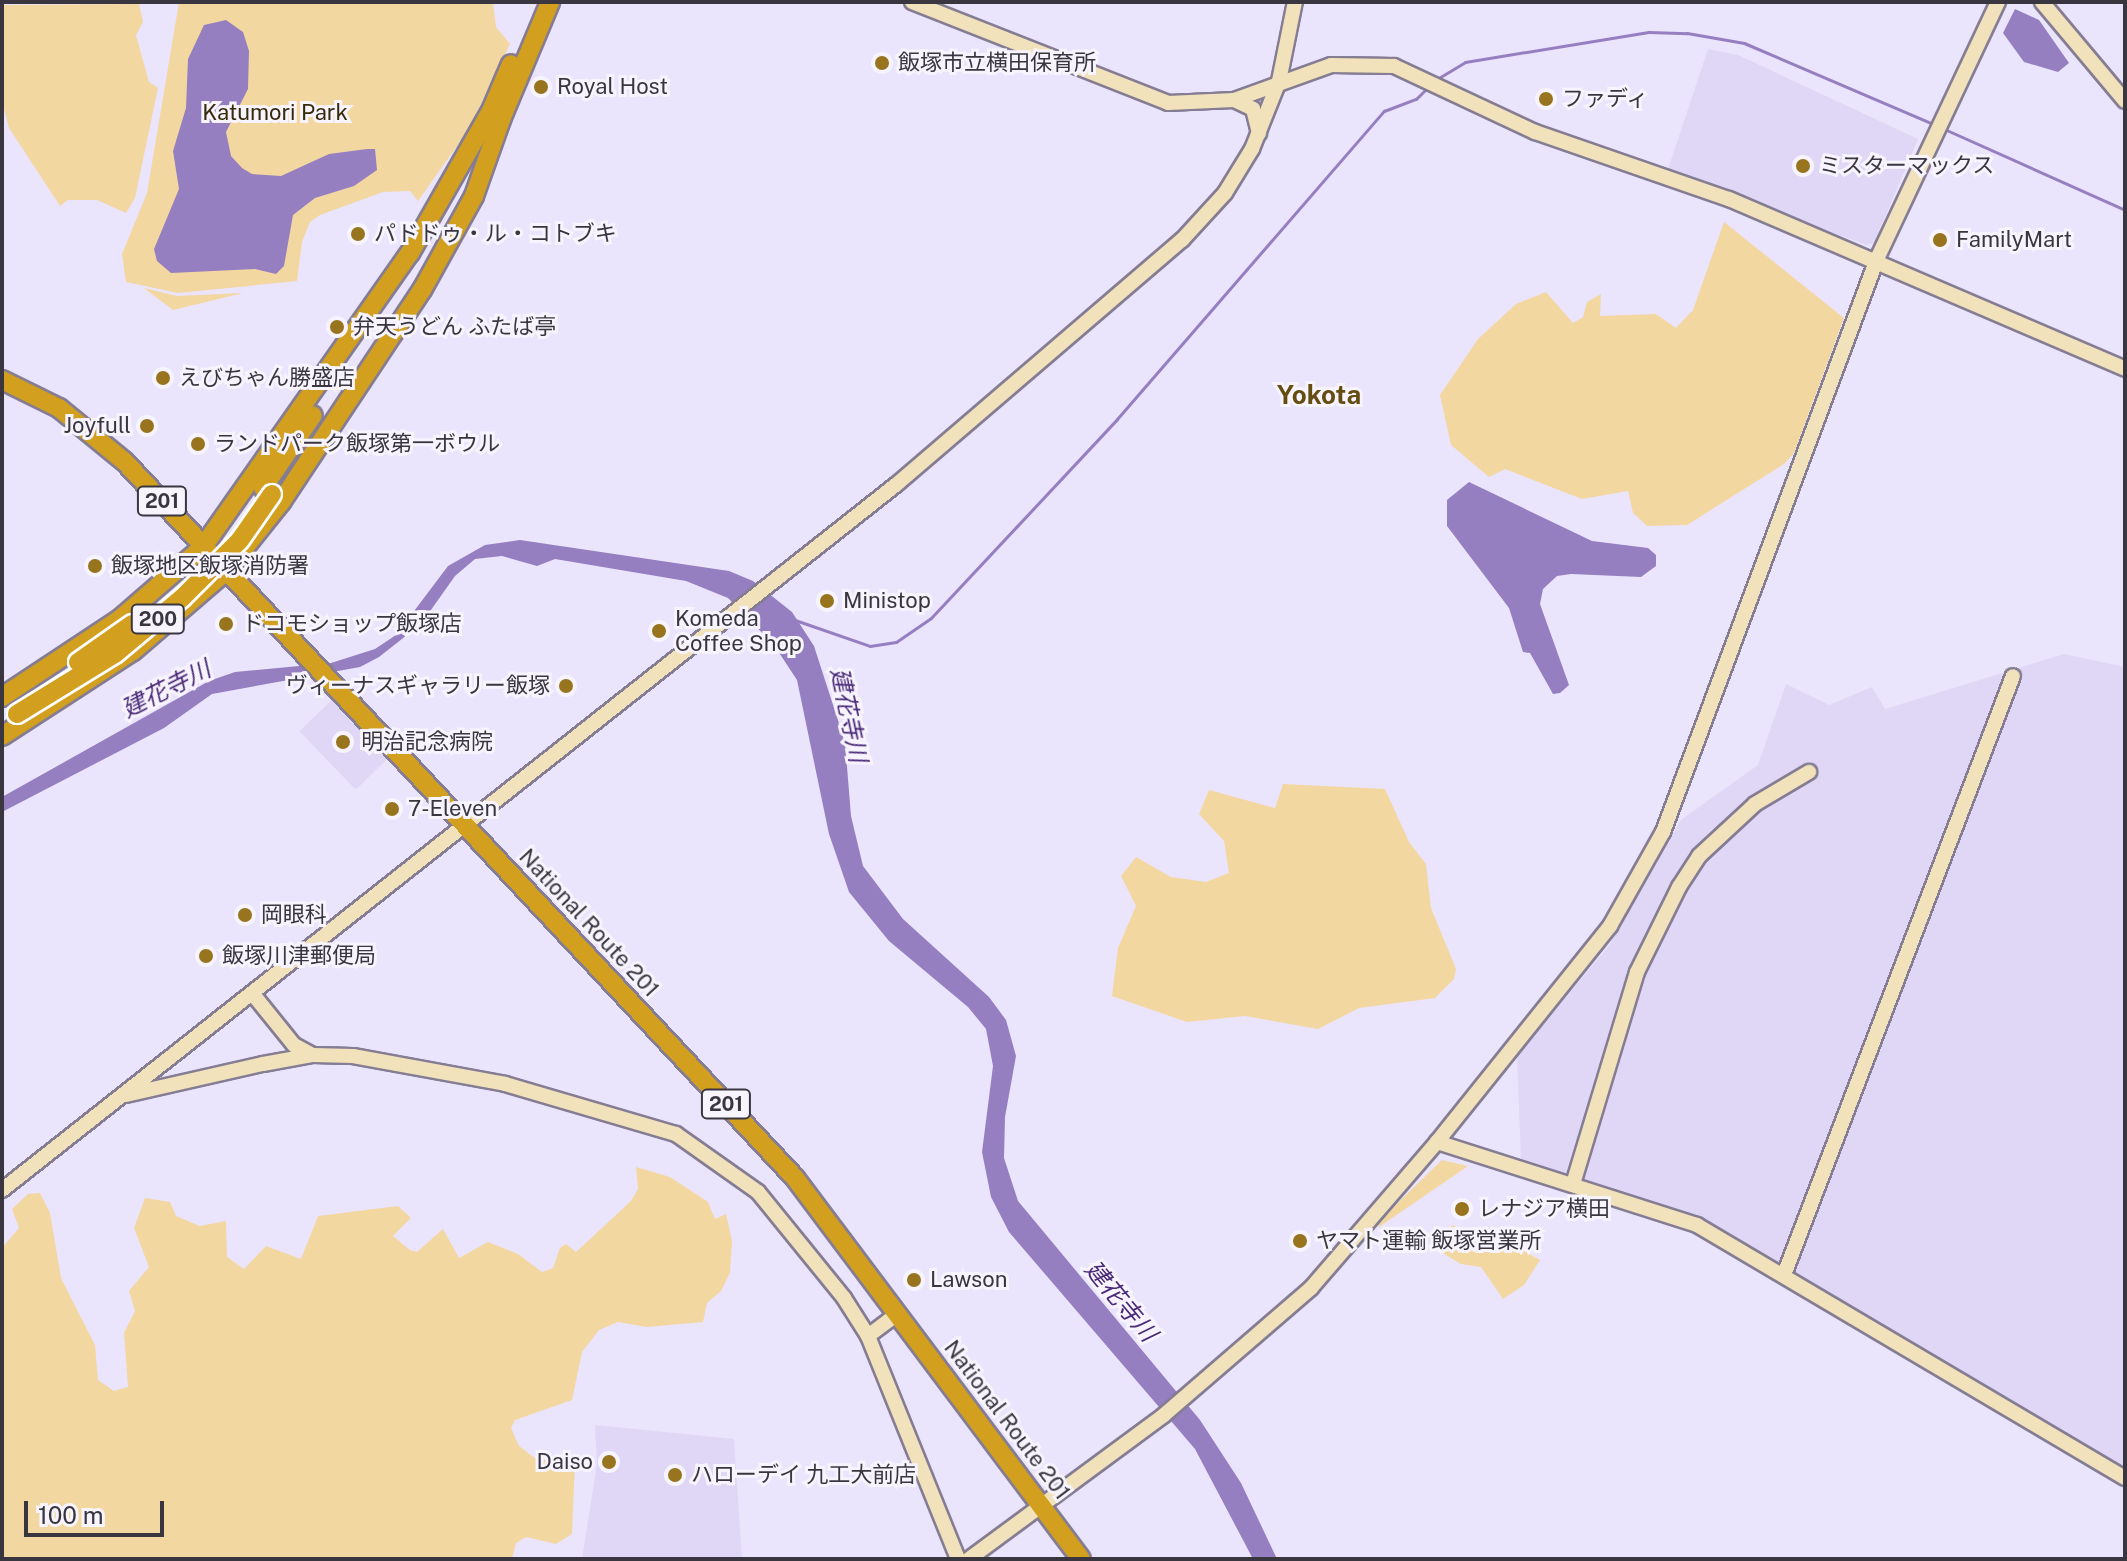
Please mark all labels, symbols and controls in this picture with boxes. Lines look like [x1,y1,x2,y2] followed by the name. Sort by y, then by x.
[898,50,1096,76] place label: 飯塚市立横田保育所
[873,54,891,72] marker: 飯塚市立横田保育所
[557,74,668,100] place label: Royal Host
[532,78,550,96] marker: Royal Host
[1562,86,1650,112] place label: ファディ
[1537,90,1555,108] marker: ファディ
[202,100,348,126] park label: Katumori Park
[1819,153,1995,179] place label: ミスターマックス
[1794,157,1812,175] marker: ミスターマックス
[374,221,616,247] place label: パドドゥ・ル・コトブキ
[349,225,367,243] marker: パドドゥ・ル・コトブキ
[1956,227,2072,253] place label: FamilyMart
[1931,231,1949,249] marker: FamilyMart
[353,314,556,340] place label: 弁天うどん ふたば亭
[328,318,346,336] marker: 弁天うどん ふたば亭
[179,365,355,391] place label: えびちゃん勝盛店
[154,369,172,387] marker: えびちゃん勝盛店
[1277,379,1361,411] district label: Yokota
[64,413,131,439] place label: Joyfull
[138,417,156,435] marker: Joyfull
[214,431,500,457] place label: ランドパーク飯塚第一ボウル
[189,435,207,453] marker: ランドパーク飯塚第一ボウル
[136,485,188,517] road number: 201
[111,553,309,579] place label: 飯塚地区飯塚消防署
[86,557,104,575] marker: 飯塚地区飯塚消防署
[843,588,931,614] place label: Ministop
[818,592,836,610] marker: Ministop
[130,603,186,635] road number: 200
[675,605,802,656] place label: Komeda Coffee Shop
[242,611,462,637] place label: ドコモショップ飯塚店
[217,615,235,633] marker: ドコモショップ飯塚店
[650,622,668,640] marker: Komeda Coffee Shop
[117,654,215,724] water label: 建花寺川
[825,665,873,765] water label: 建花寺川
[286,673,550,699] place label: ヴィーナスギャラリー飯塚
[557,677,575,695] marker: ヴィーナスギャラリー飯塚
[361,729,493,755] place label: 明治記念病院
[332,731,354,753] marker: 明治記念病院
[408,796,497,822] place label: 7-Eleven
[383,800,401,818] marker: 7-Eleven
[514,844,664,1002] street label: National Route 201
[261,902,327,928] place label: 岡眼科
[236,906,254,924] marker: 岡眼科
[222,943,376,969] place label: 飯塚川津郵便局
[197,947,215,965] marker: 飯塚川津郵便局
[700,1088,752,1120] road number: 201
[1478,1196,1610,1222] place label: レナジア横田
[1453,1200,1471,1218] marker: レナジア横田
[1316,1228,1541,1254] place label: ヤマト運輸 飯塚営業所
[1291,1232,1309,1250] marker: ヤマト運輸 飯塚営業所
[1079,1255,1163,1347] water label: 建花寺川
[930,1267,1007,1293] place label: Lawson
[905,1271,923,1289] marker: Lawson
[938,1335,1076,1505] street label: National Route 201
[537,1449,593,1475] place label: Daiso
[600,1453,618,1471] marker: Daiso
[691,1462,916,1488] place label: ハローデイ 九工大前店
[666,1466,684,1484] marker: ハローデイ 九工大前店
[28,1485,168,1535] scale bar
[38,1501,104,1529] text: 100 m

